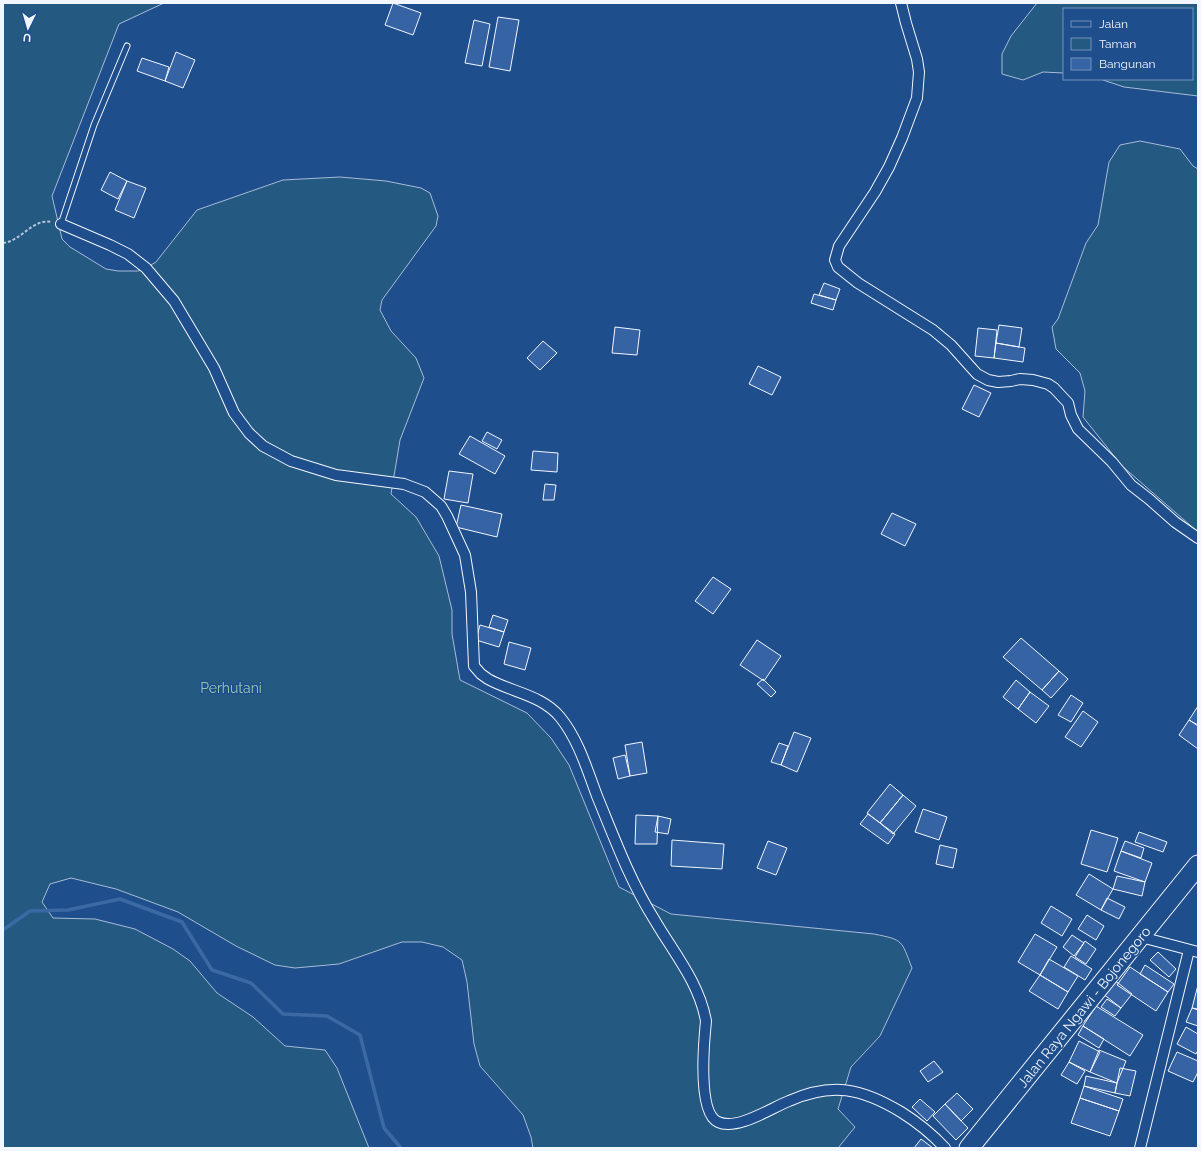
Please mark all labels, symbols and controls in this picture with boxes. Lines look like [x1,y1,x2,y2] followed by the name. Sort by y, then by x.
[8,8,48,48] north arrow
[1063,8,1193,80] legend
[1099,17,1128,31] text: Jalan
[22,31,32,44] text: U
[1099,37,1136,51] text: Taman
[1099,57,1156,71] text: Bangunan
[200,680,262,696] park label: Perhutani
[1014,923,1154,1091] street label: Jalan Raya Ngawi - Bojonegoro

